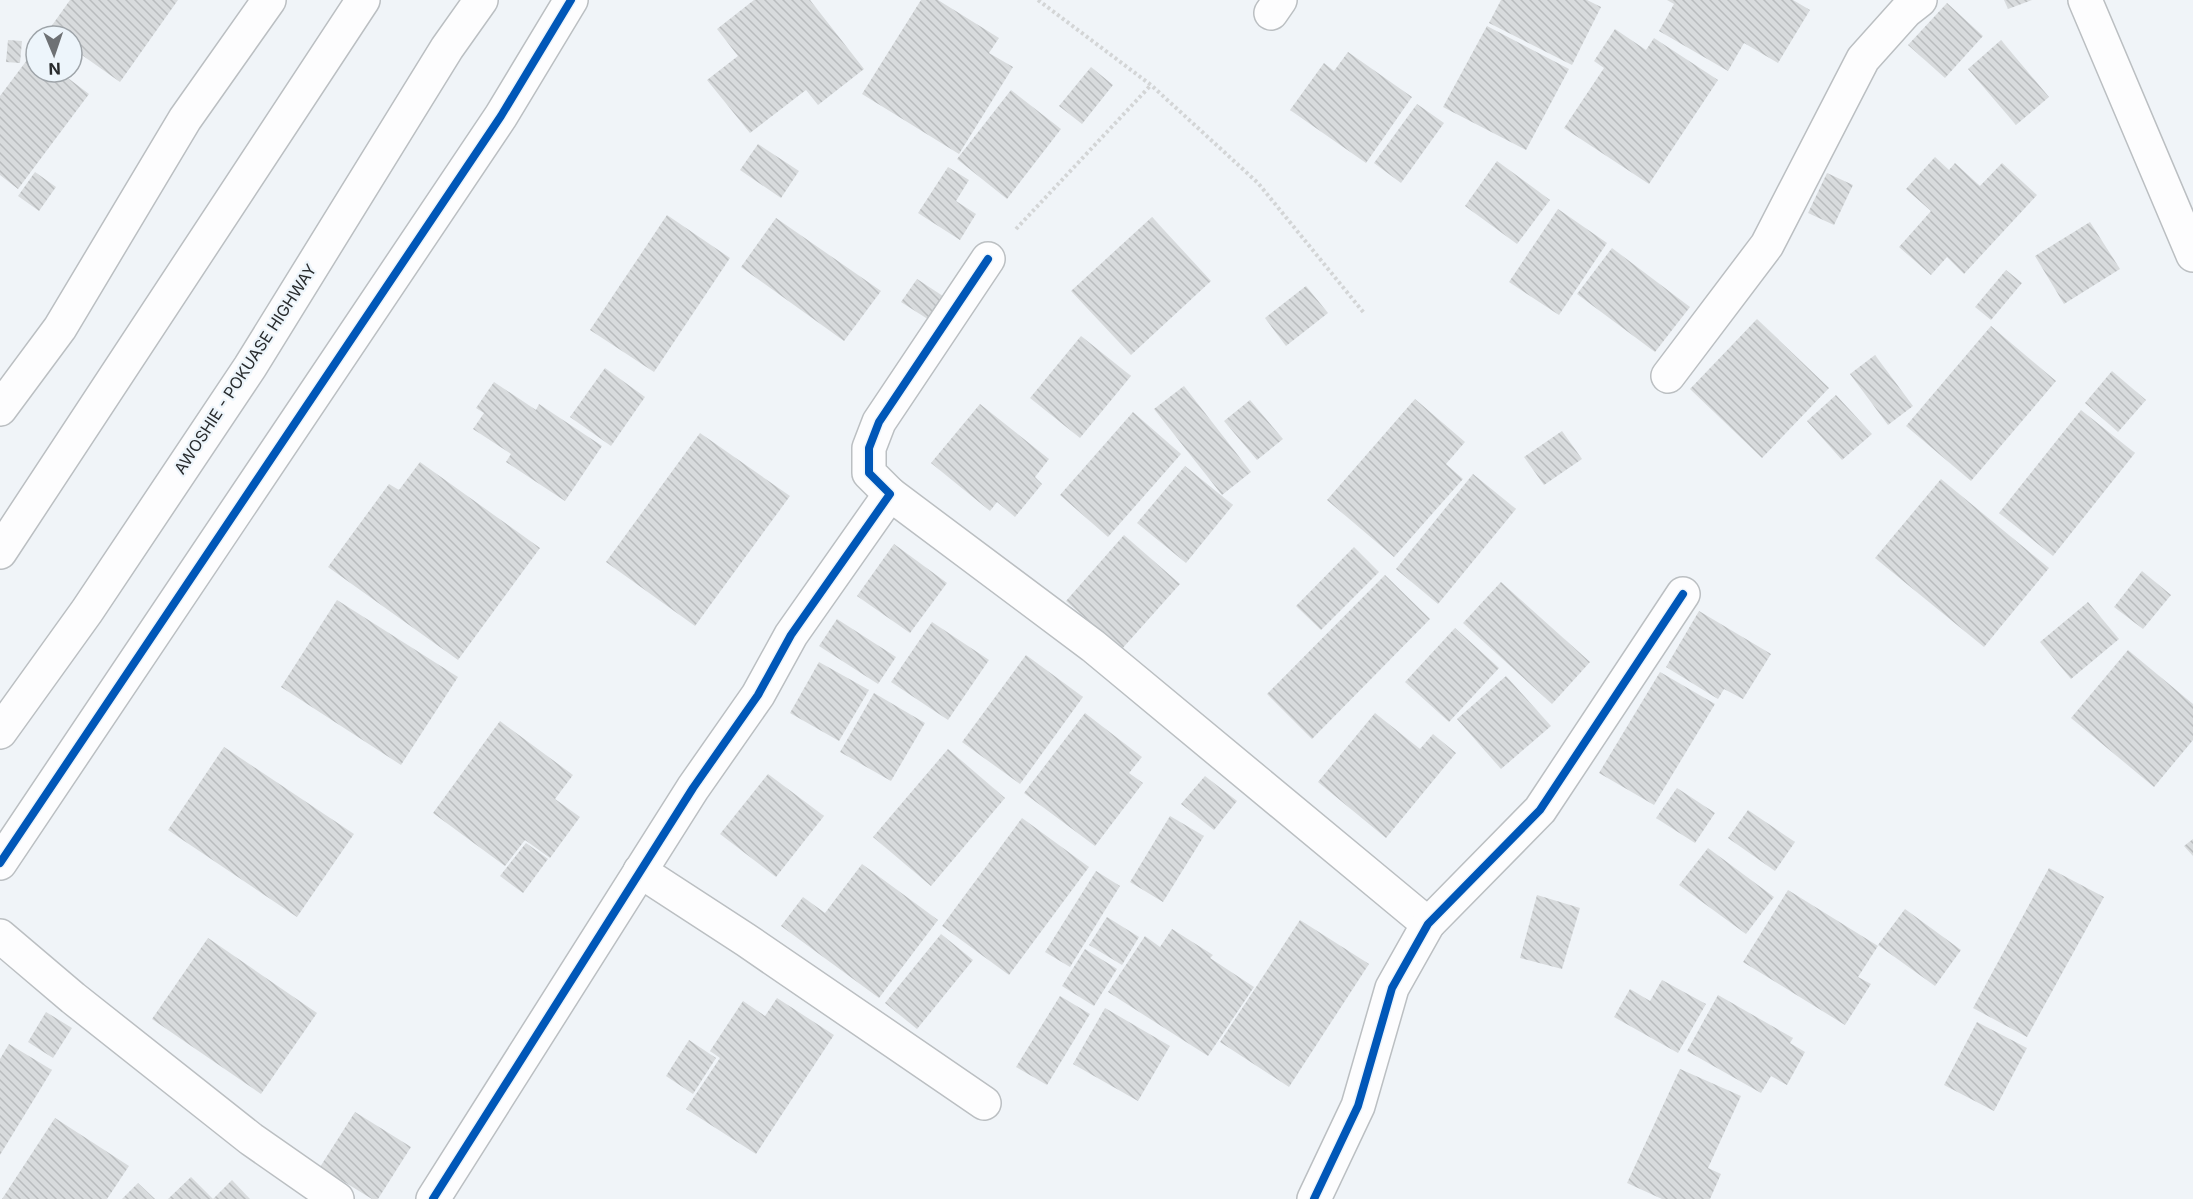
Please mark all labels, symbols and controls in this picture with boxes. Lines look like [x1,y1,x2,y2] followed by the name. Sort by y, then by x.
[24,24,84,84] north arrow
[48,59,61,79] text: N
[170,260,321,478] street label: AWOSHIE - POKUASE HIGHWAY

